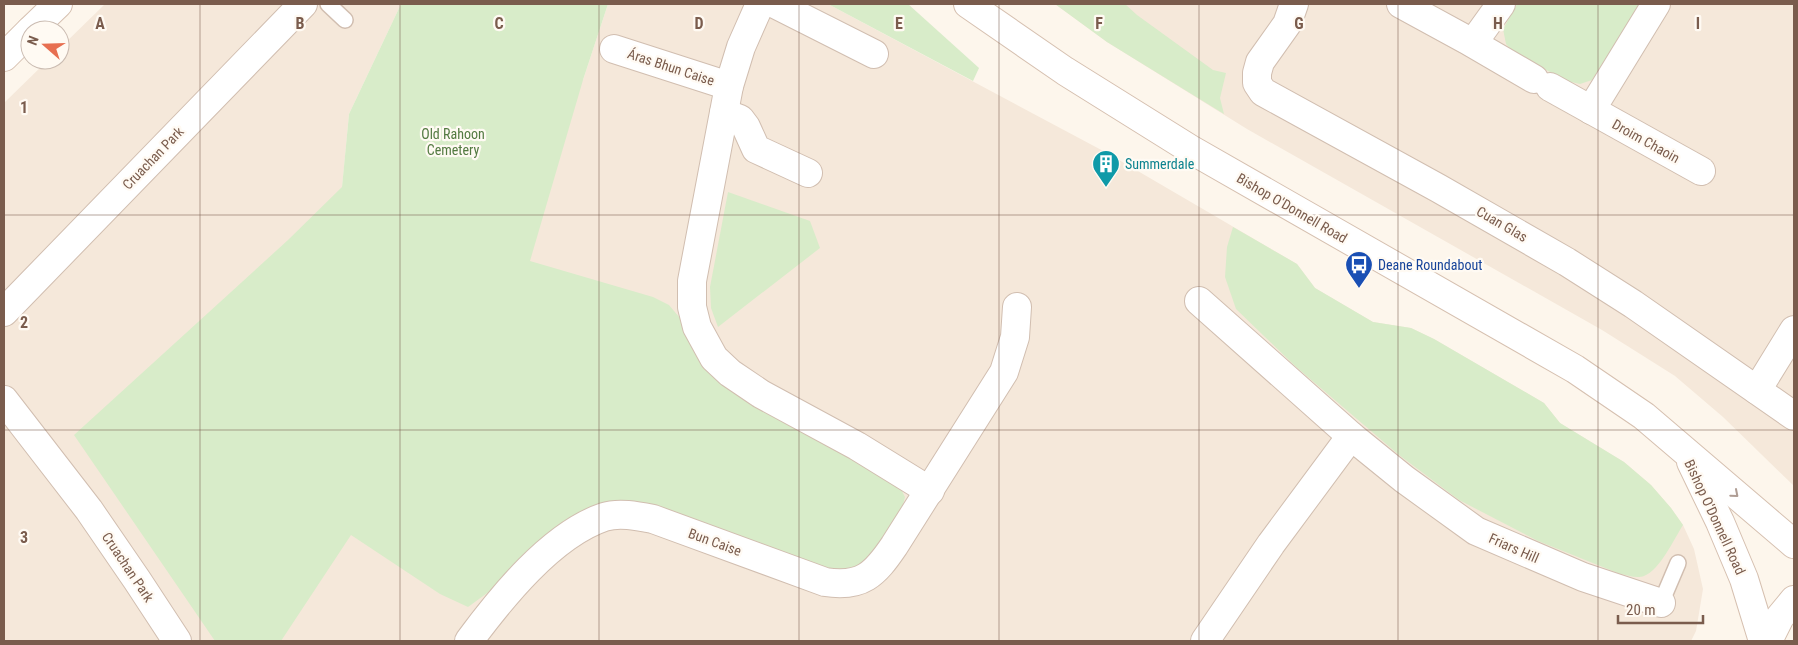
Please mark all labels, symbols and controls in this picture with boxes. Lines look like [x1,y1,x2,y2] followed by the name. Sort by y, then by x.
[95,14,105,33] text: A
[296,14,305,33] text: B
[494,14,504,33] text: C
[694,14,704,33] text: D
[895,14,903,33] text: E
[1095,14,1103,33] text: F
[1294,14,1304,33] text: G
[1493,14,1503,33] text: H
[1696,14,1700,33] text: I
[20,20,70,70] north arrow
[24,34,42,47] text: N
[626,44,717,89] street label: Áras Bhun Caise
[20,98,28,117] text: 1
[1610,116,1682,166] street label: Droim Chaoin
[119,123,187,193] street label: Cruachan Park
[421,126,485,158] park label: Old Rahoon Cemetery
[1091,149,1121,188] building icon: Summerdale
[1125,156,1195,172] place label: Summerdale
[1234,170,1350,246] street label: Bishop O'Donnell Road
[1474,203,1530,245] street label: Cuan Glas
[1344,250,1374,289] bus stop icon: Deane Roundabout
[1378,257,1482,273] place label: Deane Roundabout
[20,313,28,332] text: 2
[1681,457,1749,577] street label: Bishop O'Donnell Road
[1729,488,1738,497] one-way arrow
[686,525,744,559] street label: Bun Caise
[20,528,28,547] text: 3
[99,529,158,605] street label: Cruachan Park
[1487,530,1541,566] street label: Friars Hill
[1618,592,1703,624] scale bar
[1626,601,1656,619] text: 20 m

